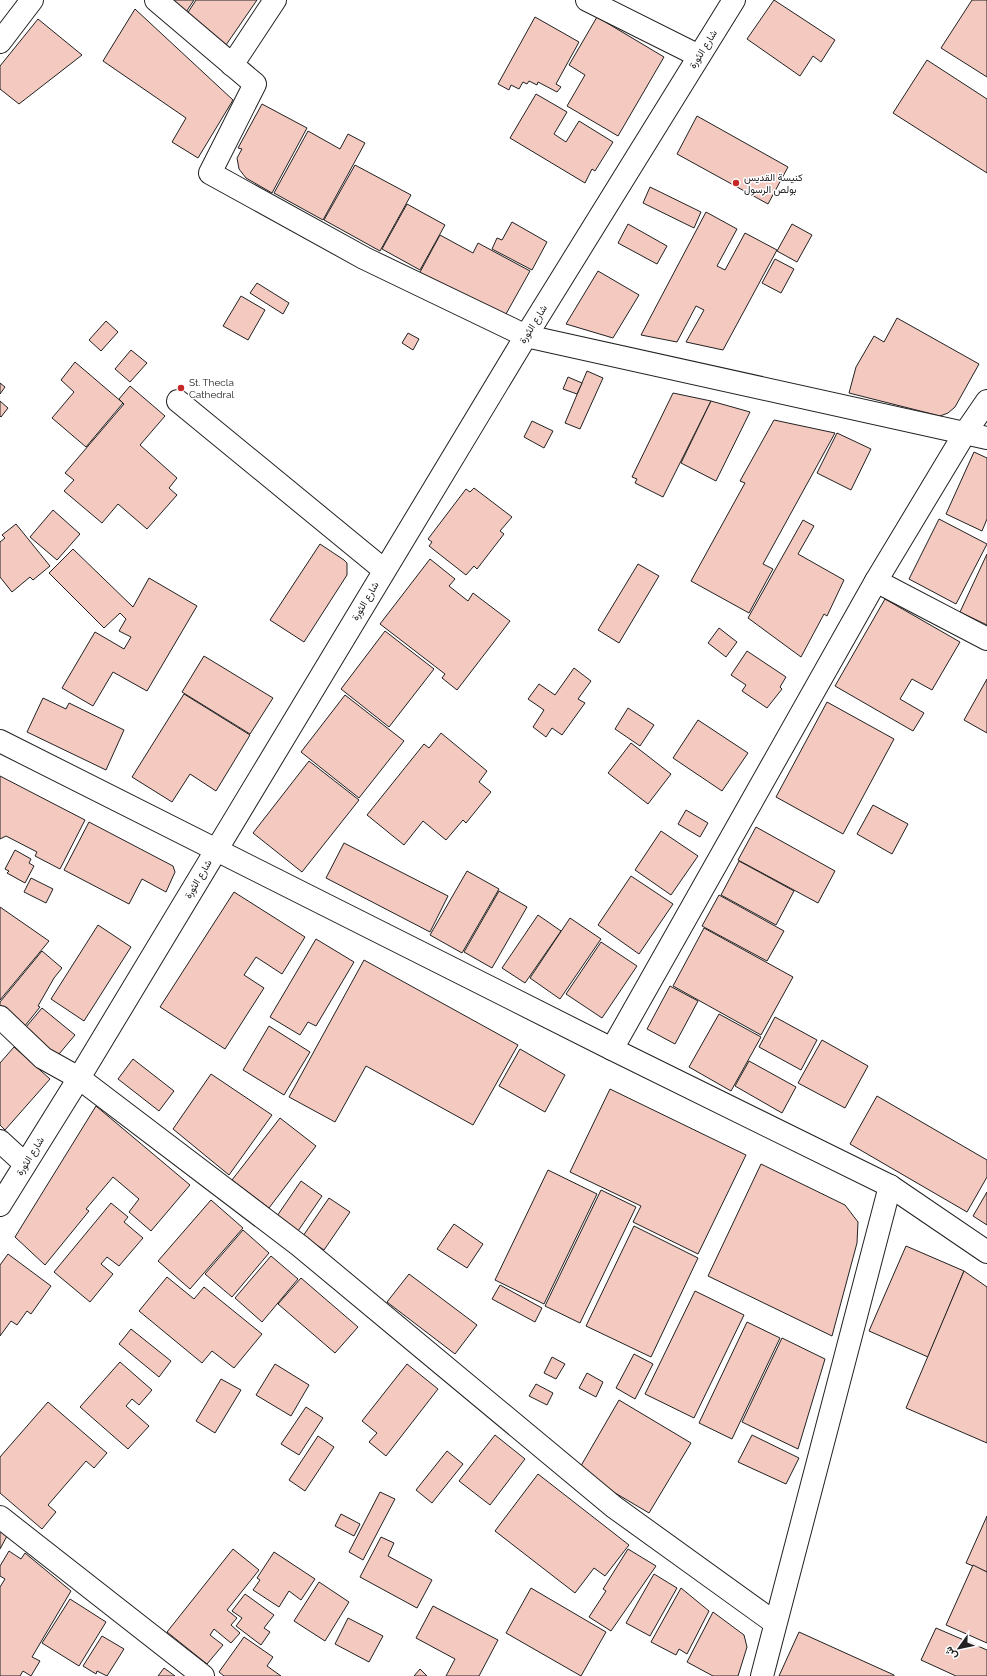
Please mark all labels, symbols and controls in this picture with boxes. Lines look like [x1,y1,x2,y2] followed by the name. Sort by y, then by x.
[687,28,720,71] street label: شارع الثورة
[744,172,803,196] place label: كنيسة القديس بولص الرسول
[731,178,741,188] marker: كنيسة القديس بولص الرسول
[517,303,550,346] street label: شارع الثورة
[189,377,234,400] place label: St. Thecla Cathedral
[176,383,186,393] marker: St. Thecla Cathedral
[349,580,382,623] street label: شارع الثورة
[182,858,215,901] street label: شارع الثورة
[14,1135,47,1178] street label: شارع الثورة
[939,1628,979,1668] north arrow
[942,1644,960,1662] text: ش

